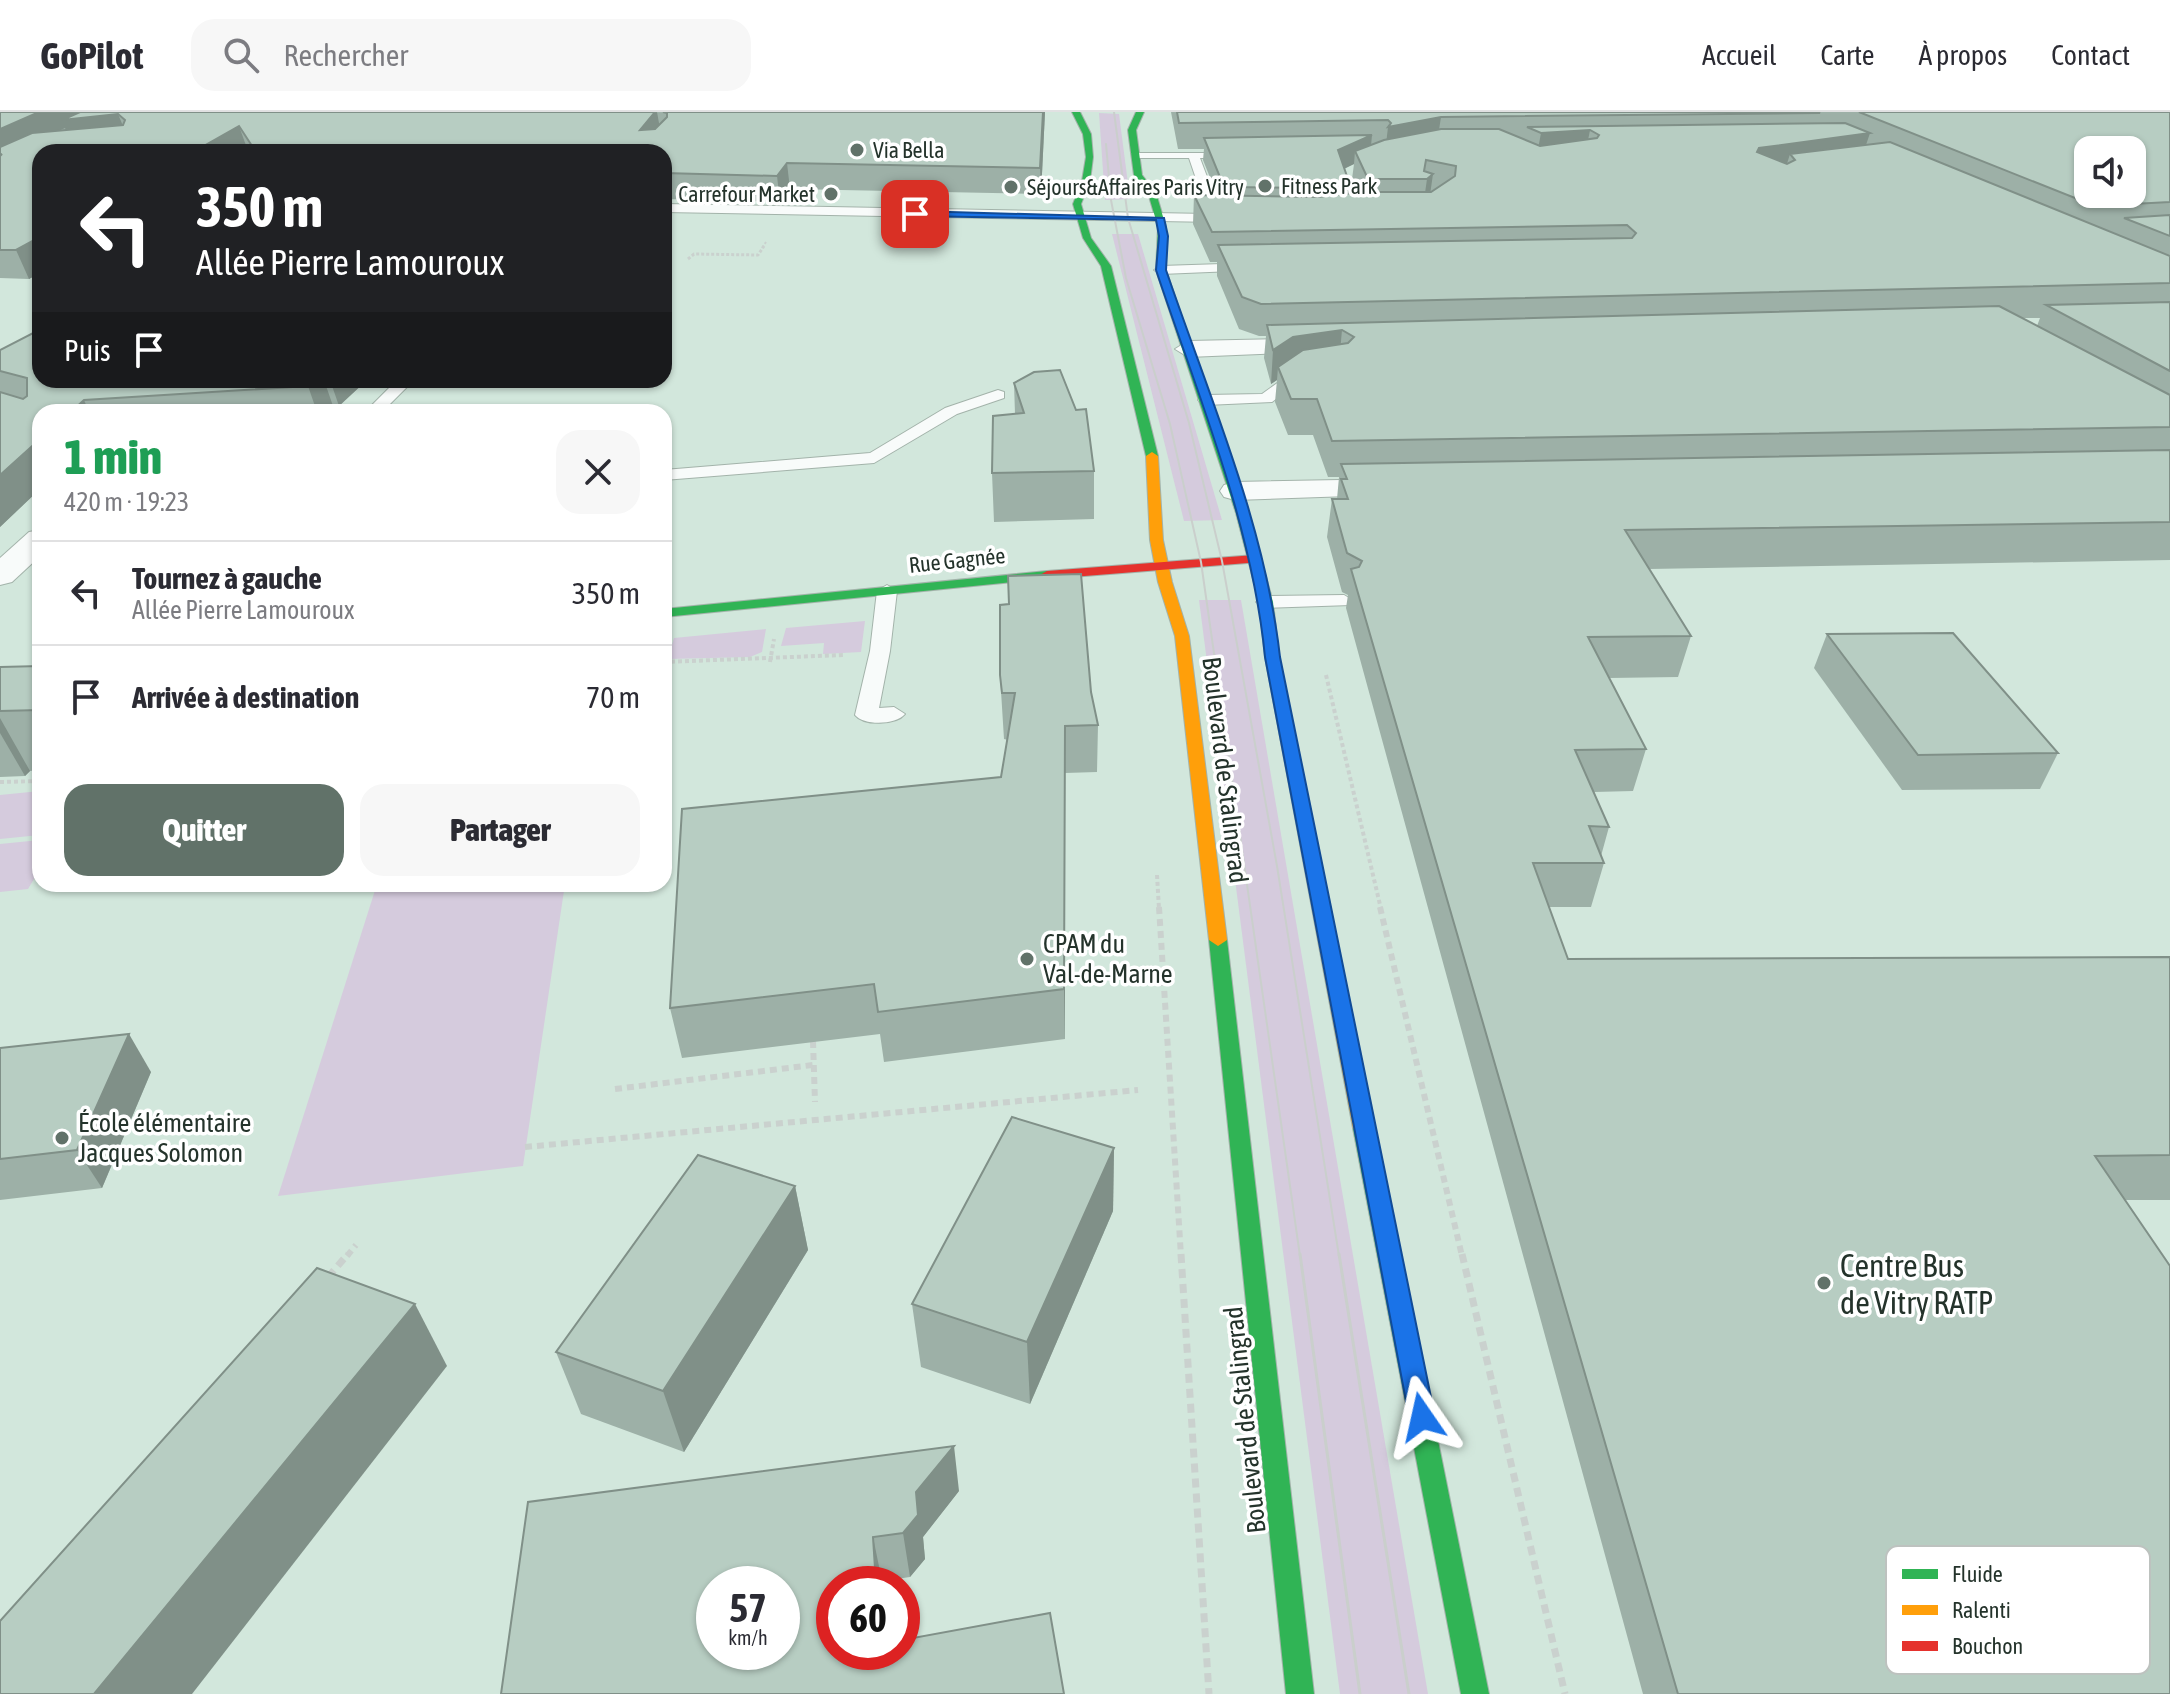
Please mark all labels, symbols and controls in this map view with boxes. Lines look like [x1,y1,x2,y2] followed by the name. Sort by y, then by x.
[191,19,751,91] search box
[219,33,263,77] icon: search
[40,34,143,77] text: GoPilot
[283,38,408,72] text: Rechercher
[1702,39,1776,71] text: Accueil
[1820,39,1875,71] text: Carte
[1919,39,2007,71] text: À propos
[2051,39,2130,71] text: Contact
[2074,136,2146,208] map controls
[2074,136,2146,208] button: sound
[873,137,944,163] place label: Via Bella
[848,141,866,159] marker: Via Bella
[1281,173,1378,199] place label: Fitness Park
[1027,174,1244,200] place label: Séjours&Affaires Paris Vitry
[196,175,323,239] text: 350 m
[64,176,168,280] icon: left
[1256,177,1274,195] marker: Fitness Park
[1002,178,1020,196] marker: Séjours&Affaires Paris Vitry
[881,180,949,248] pin
[678,181,815,207] place label: Carrefour Market
[822,185,840,203] marker: Carrefour Market
[893,192,937,236] icon: arrive
[196,241,504,283] text: Allée Pierre Lamouroux
[127,328,171,372] icon: arrive
[64,333,111,367] text: Puis
[64,429,162,484] text: 1 min
[556,430,640,514] button: close
[64,487,189,517] text: 420 m · 19:23
[908,542,1006,578] street label: Rue Gagnée
[132,561,322,595] text: Tournez à gauche
[64,571,108,615] icon: left
[572,576,640,610] text: 350 m
[132,595,355,625] text: Allée Pierre Lamouroux
[1196,655,1254,885] street label: Boulevard de Stalingrad
[64,675,108,719] icon: arrive
[132,680,359,714] text: Arrivée à destination
[586,680,640,714] text: 70 m
[64,784,344,876] button: Quitter
[360,784,640,876] button: Partager
[1043,929,1173,989] place label: CPAM du Val-de-Marne
[1018,950,1036,968] marker: CPAM du Val-de-Marne
[78,1108,251,1168] place label: École élémentaire Jacques Solomon
[53,1129,71,1147] marker: École élémentaire Jacques Solomon
[1840,1247,1993,1321] place label: Centre Bus de Vitry RATP
[1815,1274,1833,1292] marker: Centre Bus de Vitry RATP
[1218,1305,1272,1535] street label: Boulevard de Stalingrad
[1380,1375,1464,1459] position arrow
[1886,1546,2150,1674] legend
[1952,1561,2003,1587] text: Fluide
[816,1566,920,1670] speed limit sign: 60
[729,1585,767,1630] text: 57
[1952,1597,2011,1623] text: Ralenti
[728,1626,768,1649] text: km/h
[1952,1633,2023,1659] text: Bouchon

